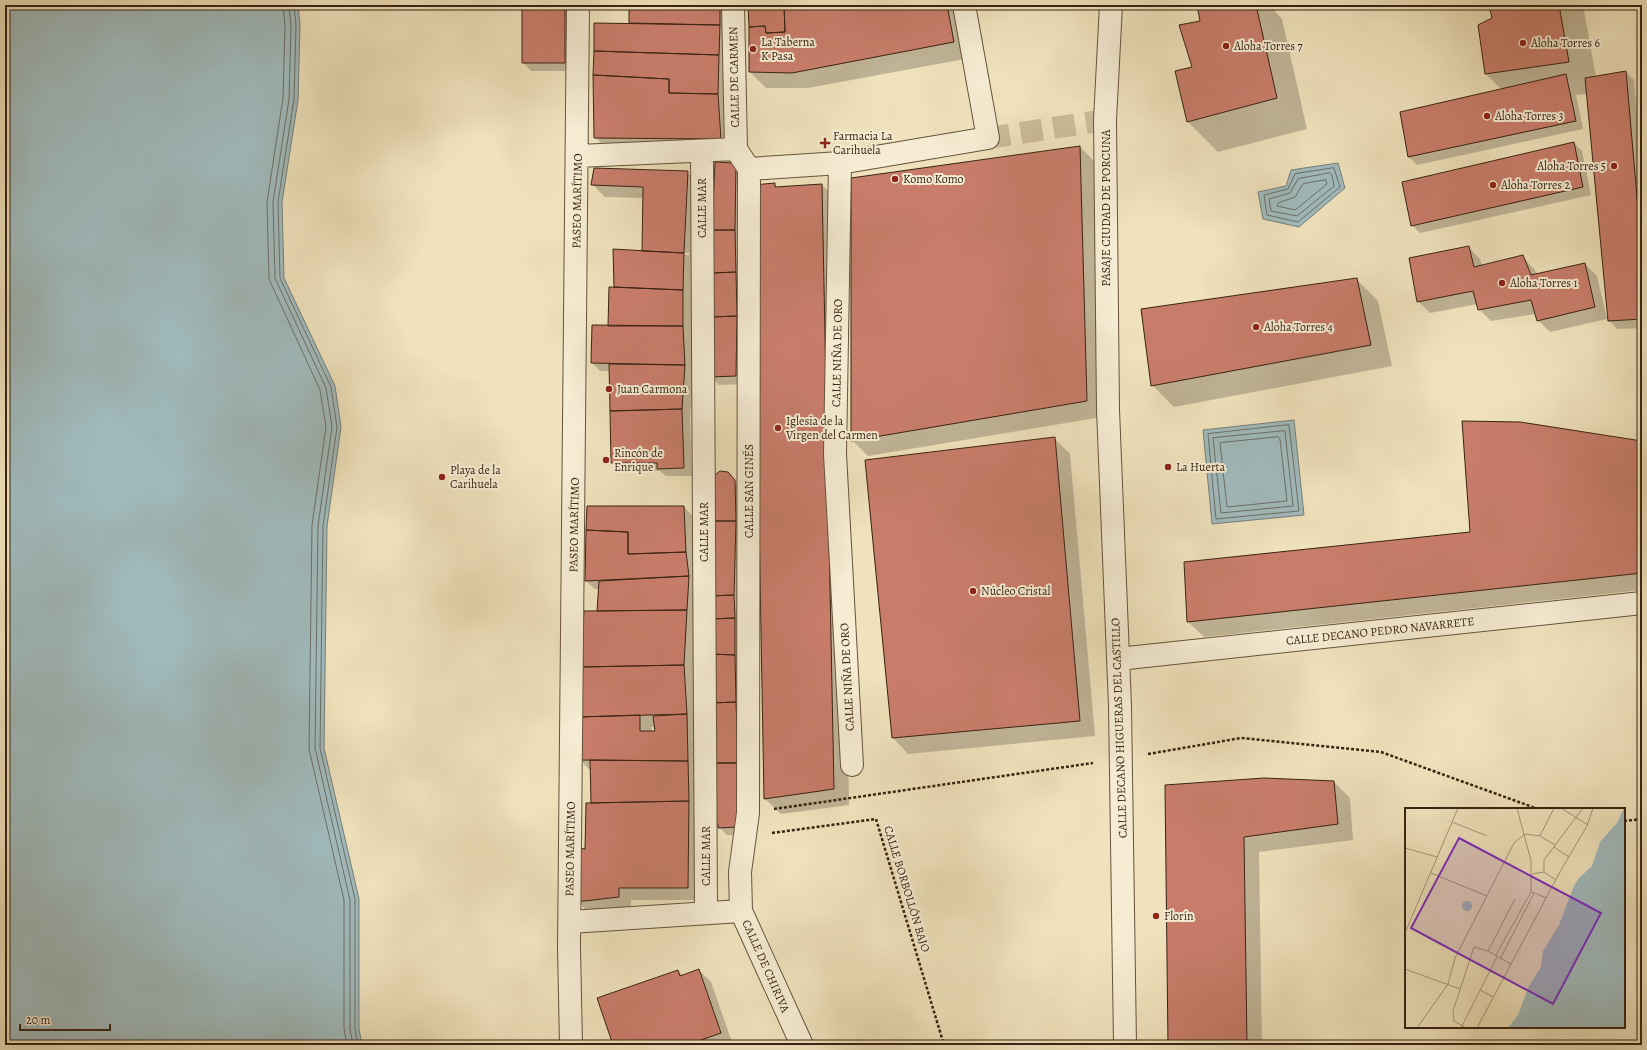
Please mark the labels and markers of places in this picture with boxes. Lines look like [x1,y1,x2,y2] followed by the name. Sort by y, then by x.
[761,34,815,64] place label: La Taberna K Pasa
[1530,35,1601,51] place label: Aloha Torres 6
[1233,38,1304,54] place label: Aloha Torres 7
[1518,38,1528,48] marker: Aloha Torres 6
[1221,41,1231,51] marker: Aloha Torres 7
[748,44,758,54] marker: La Taberna K Pasa
[1494,108,1564,124] place label: Aloha Torres 3
[1482,111,1492,121] marker: Aloha Torres 3
[833,128,893,158] place label: Farmacia La Carihuela
[820,138,830,148] marker: Farmacia La Carihuela
[1536,158,1606,174] place label: Aloha Torres 5
[1609,161,1619,171] marker: Aloha Torres 5
[903,171,964,187] place label: Komo Komo
[890,174,900,184] marker: Komo Komo
[1500,177,1571,193] place label: Aloha Torres 2
[1488,180,1498,190] marker: Aloha Torres 2
[1509,275,1578,291] place label: Aloha Torres 1
[1497,278,1507,288] marker: Aloha Torres 1
[1263,319,1334,335] place label: Aloha Torres 4
[1251,322,1261,332] marker: Aloha Torres 4
[617,381,688,397] place label: Juan Carmona
[604,384,614,394] marker: Juan Carmona
[785,413,878,443] place label: Iglesia de la Virgen del Carmen
[773,423,783,433] marker: Iglesia de la Virgen del Carmen
[614,445,663,475] place label: Rincón de Enrique
[601,455,611,465] marker: Rincón de Enrique
[1176,459,1226,475] place label: La Huerta
[450,462,501,492] place label: Playa de la Carihuela
[1163,462,1173,472] marker: La Huerta
[437,472,447,482] marker: Playa de la Carihuela
[981,583,1050,599] place label: Núcleo Cristal
[968,586,978,596] marker: Núcleo Cristal
[1164,908,1194,924] place label: Florín
[1151,911,1161,921] marker: Florín

